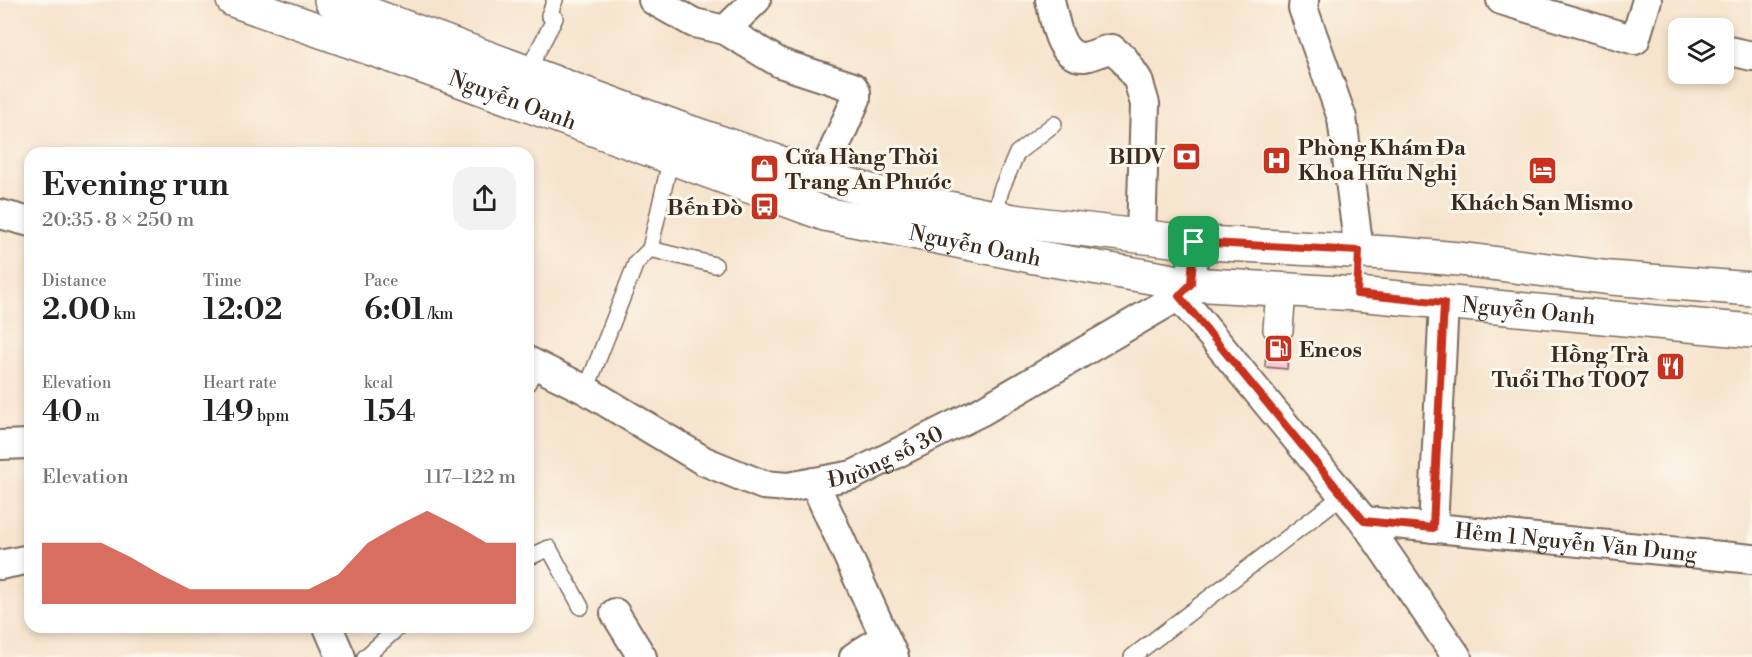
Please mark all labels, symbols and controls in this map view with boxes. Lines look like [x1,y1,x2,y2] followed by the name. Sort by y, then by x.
[1668,18,1734,84] map controls
[1668,18,1734,84] button: layers
[445,65,580,137] street label: Nguyễn Oanh
[1298,135,1467,187] place label: Phòng Khám Đa Khoa Hữu Nghị
[1170,140,1202,172] bank icon: BIDV
[785,144,952,196] place label: Cửa Hàng Thời Trang An Phước
[1109,144,1166,171] place label: BIDV
[1261,144,1293,176] hospital icon: Phòng Khám Đa Khoa Hữu Nghị
[748,153,780,185] shop icon: Cửa Hàng Thời Trang An Phước
[1526,154,1558,186] hotel icon: Khách Sạn Mismo
[42,165,229,206] text: Evening run
[453,167,516,230] button: share
[1450,190,1634,217] place label: Khách Sạn Mismo
[748,191,780,223] bus stop icon: Bến Đò
[667,195,743,222] place label: Bến Đò
[42,208,194,233] text: 20:35 · 8 × 250 m
[1168,216,1219,267] pin
[907,220,1043,273] street label: Nguyễn Oanh
[1177,225,1210,258] icon: arrive
[42,271,107,291] text: Distance
[203,271,242,291] text: Time
[364,271,398,291] text: Pace
[42,291,110,329] text: 2.00
[203,291,282,329] text: 12:02
[364,291,425,329] text: 6:01
[1461,292,1597,331] street label: Nguyễn Oanh
[110,304,136,324] text: km
[425,304,453,324] text: /km
[1262,333,1294,365] fuel station icon: Eneos
[1299,337,1362,364] place label: Eneos
[1492,342,1650,394] place label: Hồng Trà Tuổi Thơ T007
[1654,351,1686,383] restaurant icon: Hồng Trà Tuổi Thơ T007
[42,373,111,393] text: Elevation
[203,373,277,393] text: Heart rate
[364,373,393,393] text: kcal
[42,393,83,431] text: 40
[203,393,254,431] text: 149
[364,393,416,431] text: 154
[83,406,100,426] text: m
[254,406,289,426] text: bpm
[826,420,948,494] street label: Đường số 30
[42,465,129,490] text: Elevation
[425,465,516,490] text: 117–122 m
[1454,518,1699,569] street label: Hẻm 1 Nguyễn Văn Dung

